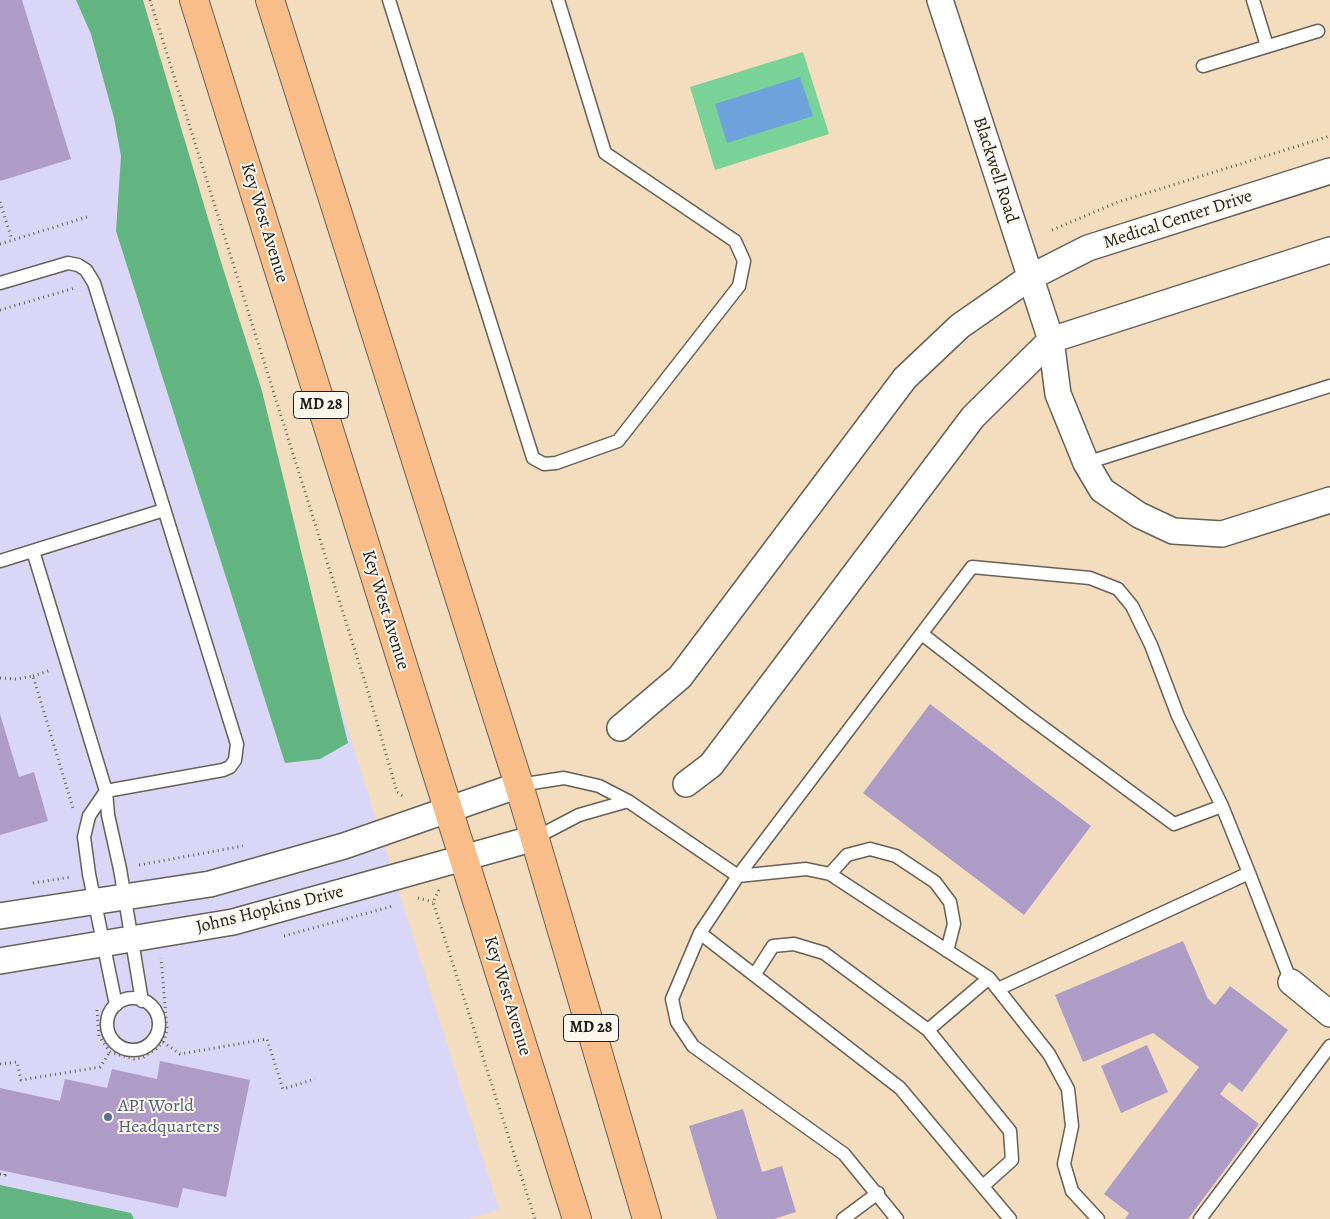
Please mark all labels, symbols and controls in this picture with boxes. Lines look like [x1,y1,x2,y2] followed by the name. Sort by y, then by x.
[968,114,1022,226] street label: Blackwell Road
[236,160,292,286] street label: Key West Avenue
[1101,186,1255,254] street label: Medical Center Drive
[294,392,348,418] road number: MD 28
[357,547,413,673] street label: Key West Avenue
[194,881,346,939] street label: Johns Hopkins Drive
[479,933,535,1059] street label: Key West Avenue
[564,1014,618,1042] road number: MD 28
[118,1096,220,1138] place label: API World Headquarters
[102,1111,114,1123] marker: API World Headquarters

